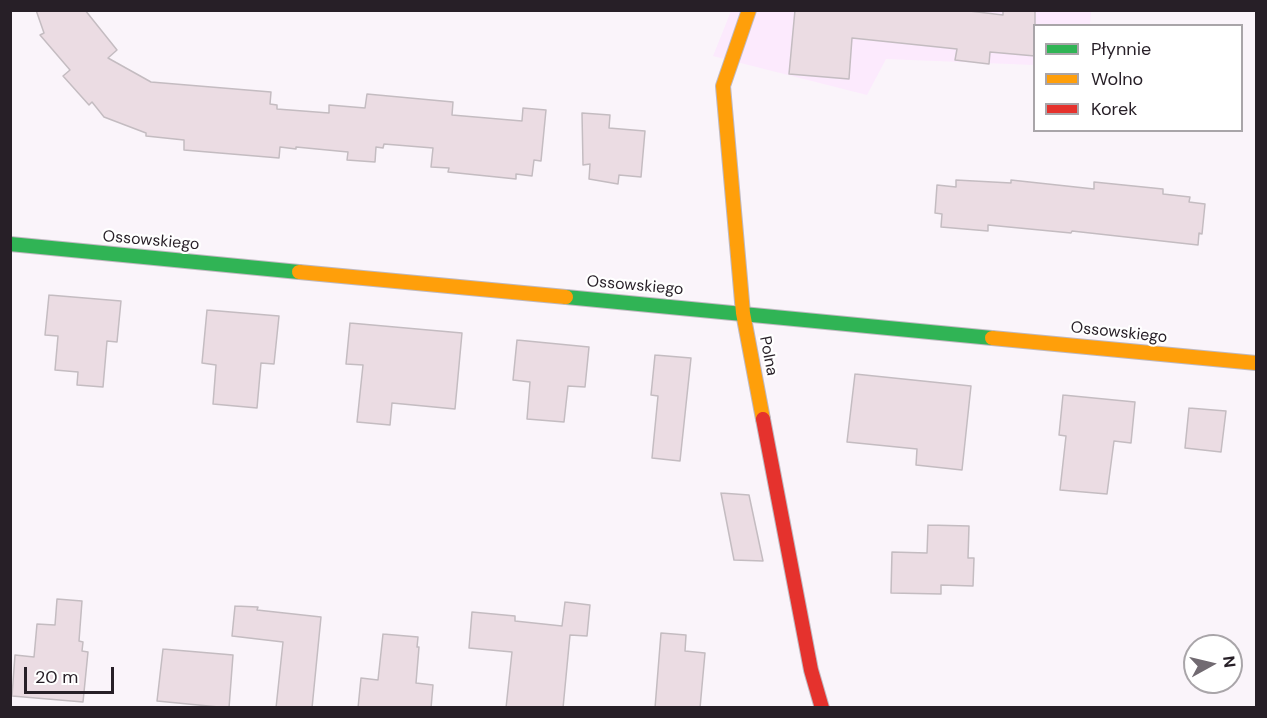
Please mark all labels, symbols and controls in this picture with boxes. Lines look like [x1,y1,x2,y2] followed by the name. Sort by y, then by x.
[1033,24,1243,132] legend
[1091,37,1151,61] text: Płynnie
[1091,67,1143,91] text: Wolno
[1091,97,1137,121] text: Korek
[102,227,200,255] street label: Ossowskiego
[586,272,684,300] street label: Ossowskiego
[1070,318,1168,348] street label: Ossowskiego
[755,335,781,377] street label: Polna
[1183,634,1243,694] north arrow
[1218,654,1241,669] text: N
[27,655,117,693] scale bar
[35,665,78,689] text: 20 m

